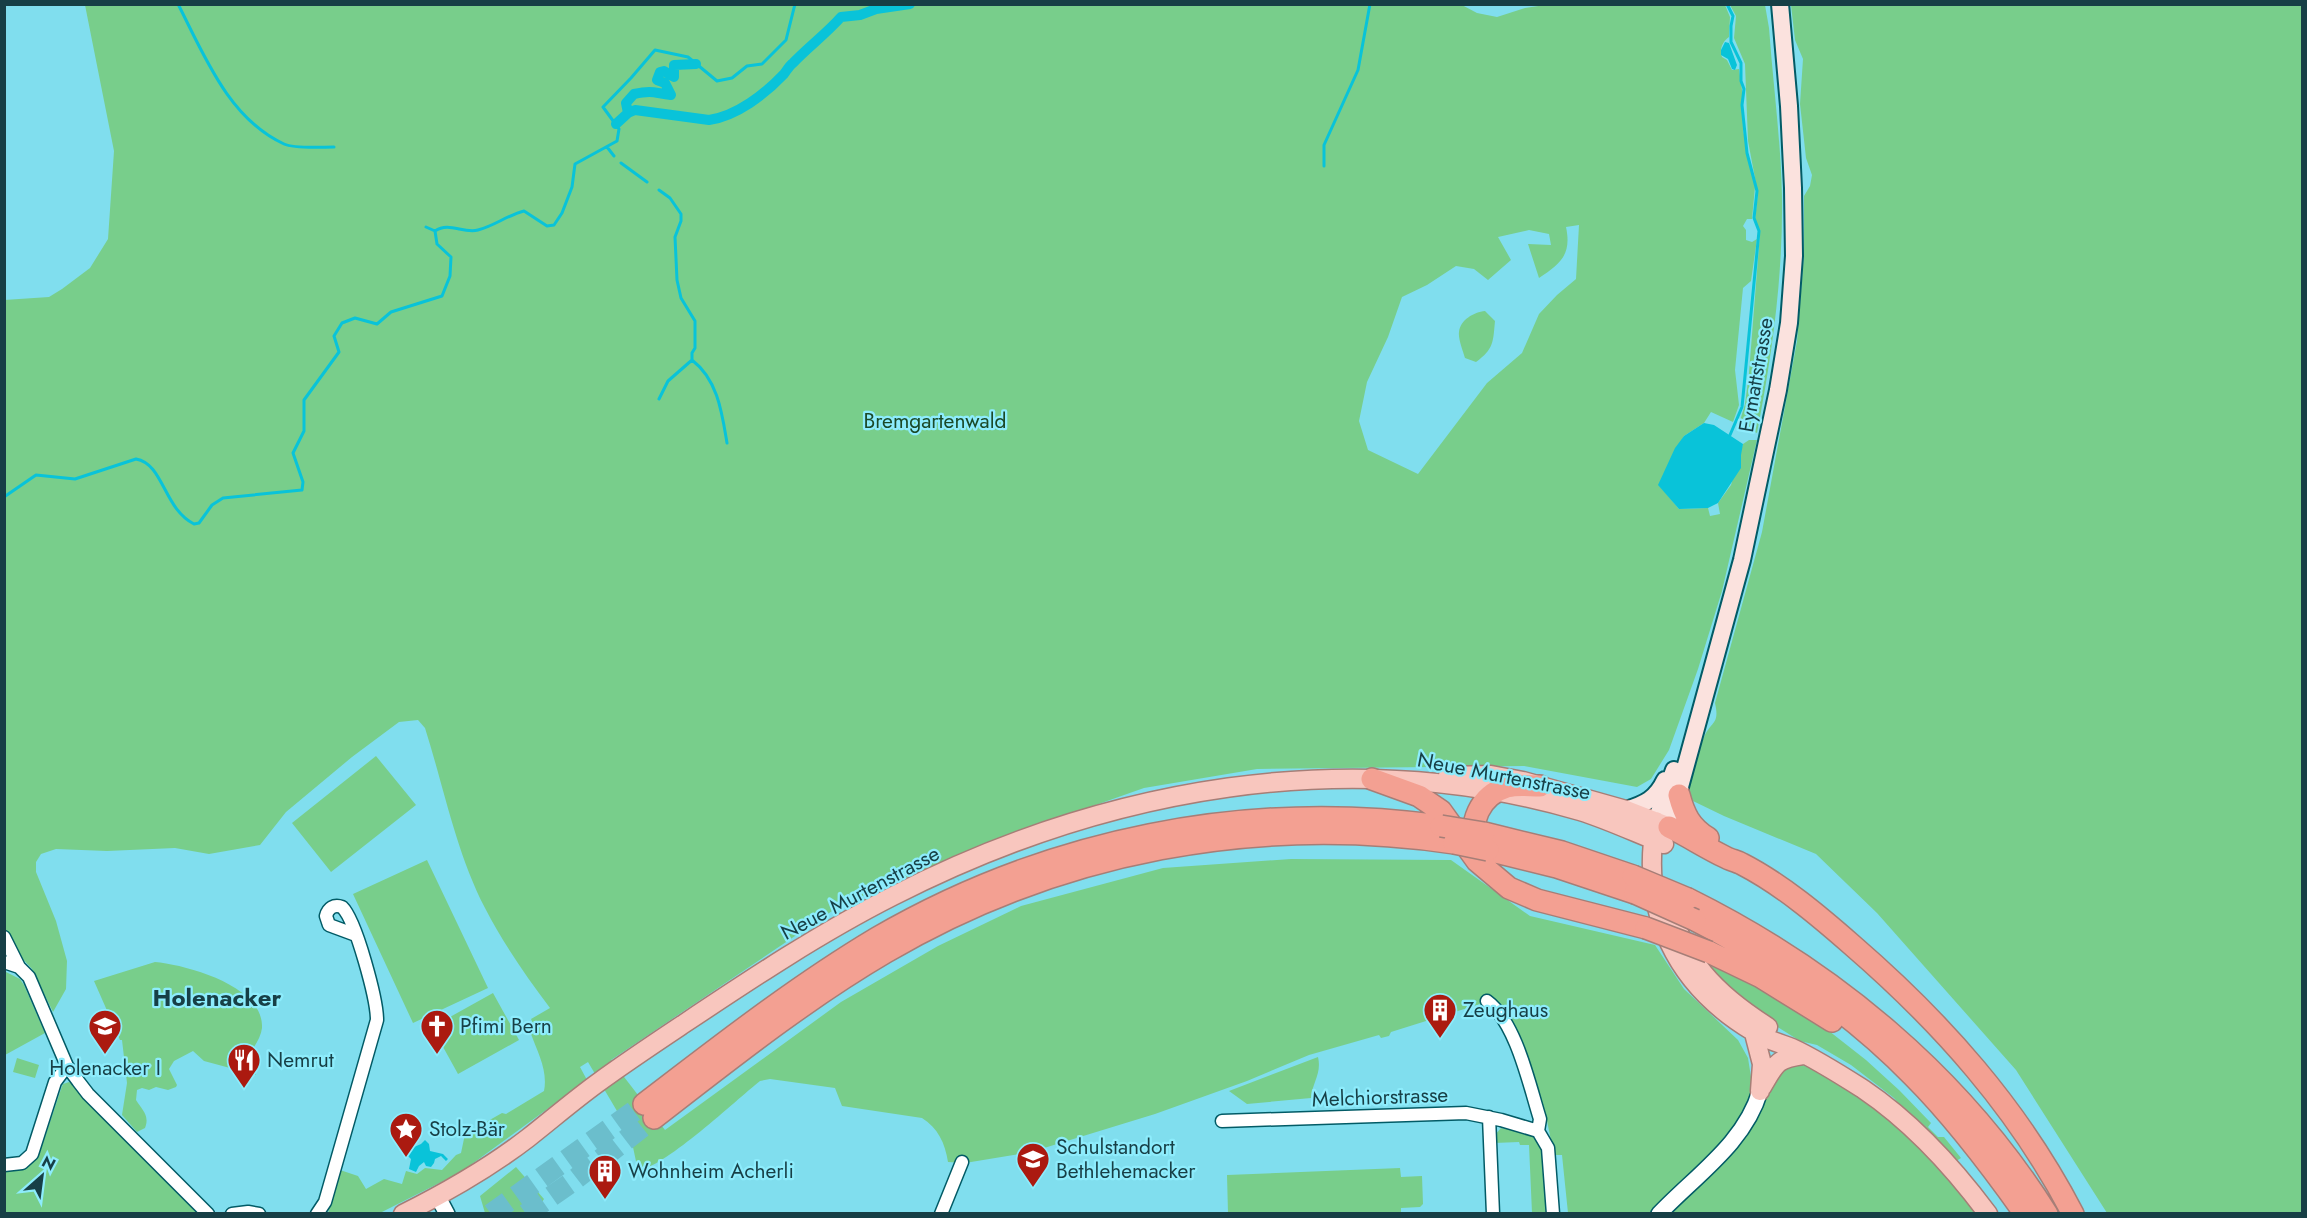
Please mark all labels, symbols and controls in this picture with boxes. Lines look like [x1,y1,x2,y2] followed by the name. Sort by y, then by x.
[1731,315,1781,435] street label: Eymattstrasse
[863,406,1007,436] park label: Bremgartenwald
[1415,744,1593,808] street label: Neue Murtenstrasse
[775,838,945,948] street label: Neue Murtenstrasse
[153,980,282,1015] district label: Holenacker
[1422,992,1458,1039] building icon: Zeughaus
[1463,995,1548,1025] place label: Zeughaus
[87,1008,123,1055] school or university icon: Holenacker I
[419,1008,455,1055] church icon: Pfimi Bern
[460,1011,552,1041] place label: Pfimi Bern
[226,1042,262,1089] restaurant icon: Nemrut
[267,1045,334,1075] place label: Nemrut
[49,1053,161,1083] place label: Holenacker I
[1311,1080,1449,1114] street label: Melchiorstrasse
[388,1111,424,1158] place icon: Stolz-Bär
[429,1114,506,1144] place label: Stolz-Bär
[1056,1132,1196,1186] place label: Schulstandort Bethlehemacker
[1015,1141,1051,1188] school or university icon: Schulstandort Bethlehemacker
[12,1146,72,1206] north arrow
[38,1150,60,1176] text: N
[587,1153,623,1200] building icon: Wohnheim Acherli
[628,1156,794,1186] place label: Wohnheim Acherli

